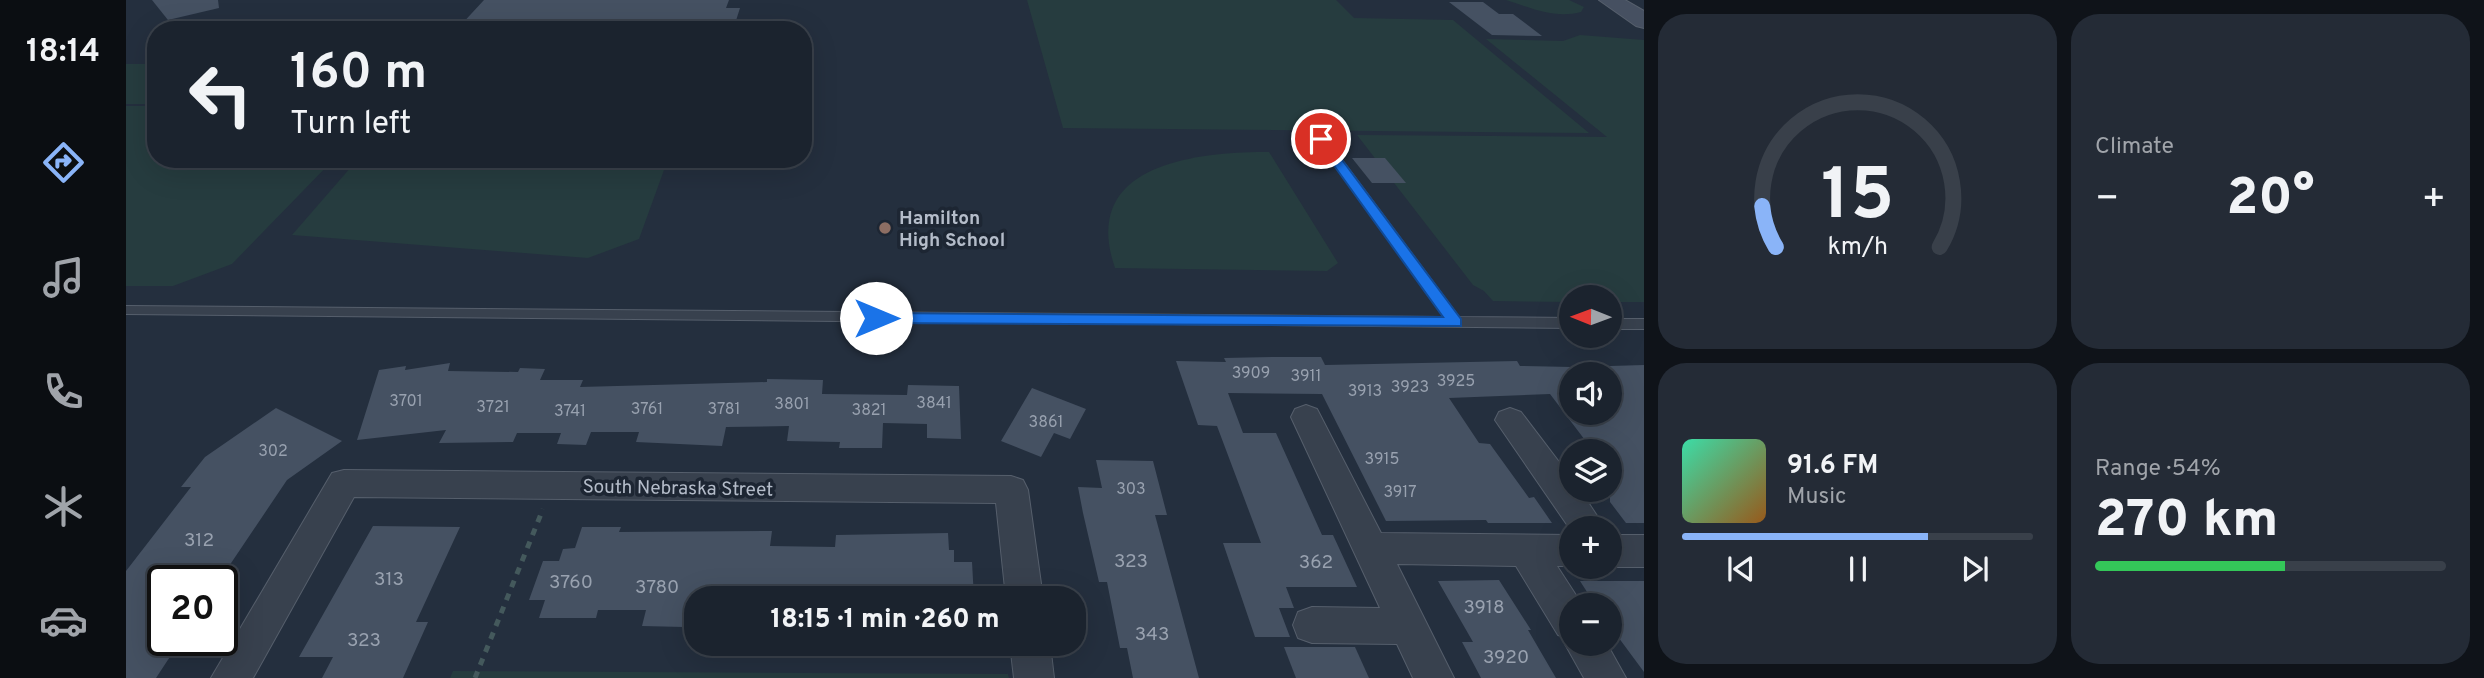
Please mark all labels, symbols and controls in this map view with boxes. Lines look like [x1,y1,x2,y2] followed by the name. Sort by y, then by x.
[26,33,100,73] text: 18:14
[290,44,427,106] text: 160 m
[175,49,266,140] icon: left
[290,105,411,145] text: Turn left
[1291,109,1351,169] pin
[1302,120,1340,158] icon: arrive
[2095,133,2174,162] text: Climate
[39,138,88,187] icon: directions
[1821,154,1894,246] text: 15
[2226,167,2315,233] text: 20°
[2095,176,2120,225] text: −
[2421,176,2446,225] text: +
[899,207,1005,253] place label: Hamilton High School
[877,220,893,236] marker: Hamilton High School
[1827,232,1888,264] text: km/h
[39,253,88,302] icon: music
[839,281,913,355] position arrow
[1559,285,1622,348] north arrow
[1559,285,1622,656] map controls
[1559,362,1622,425] button: sound
[1232,364,1270,384] house number: 3909
[39,367,88,416] icon: phone
[1291,367,1321,387] house number: 3911
[1437,372,1475,392] house number: 3925
[1391,378,1429,398] house number: 3923
[1348,382,1382,402] house number: 3913
[389,392,423,412] house number: 3701
[916,394,952,414] house number: 3841
[774,395,810,415] house number: 3801
[476,398,510,418] house number: 3721
[631,400,663,420] house number: 3761
[707,400,741,420] house number: 3781
[852,401,886,421] house number: 3821
[554,402,586,422] house number: 3741
[1029,413,1063,433] house number: 3861
[1559,439,1622,502] button: layers
[258,442,288,462] house number: 302
[1365,450,1399,470] house number: 3915
[1787,450,1878,483] text: 91.6 FM
[2095,455,2221,484] text: Range · 54%
[582,475,774,503] street label: South Nebraska Street
[1116,480,1146,500] house number: 303
[39,482,88,531] icon: climate
[1383,483,1417,503] house number: 3917
[1787,483,1847,512] text: Music
[2095,489,2278,555] text: 270 km
[1559,516,1622,579] button: +
[184,529,214,553] house number: 312
[1114,550,1148,574] house number: 323
[1722,550,1760,588] icon: previous
[1839,550,1877,588] icon: pause
[1956,550,1994,588] icon: next
[1299,551,1333,575] house number: 362
[147,565,238,656] speed limit sign: 20
[374,568,404,592] house number: 313
[549,571,593,595] house number: 3760
[635,576,679,600] house number: 3780
[1559,593,1622,656] button: −
[39,596,88,645] icon: car
[1463,596,1505,620] house number: 3918
[771,604,1000,637] text: 18:15 · 1 min · 260 m
[1135,623,1169,647] house number: 343
[347,629,381,653] house number: 323
[1483,646,1529,670] house number: 3920

